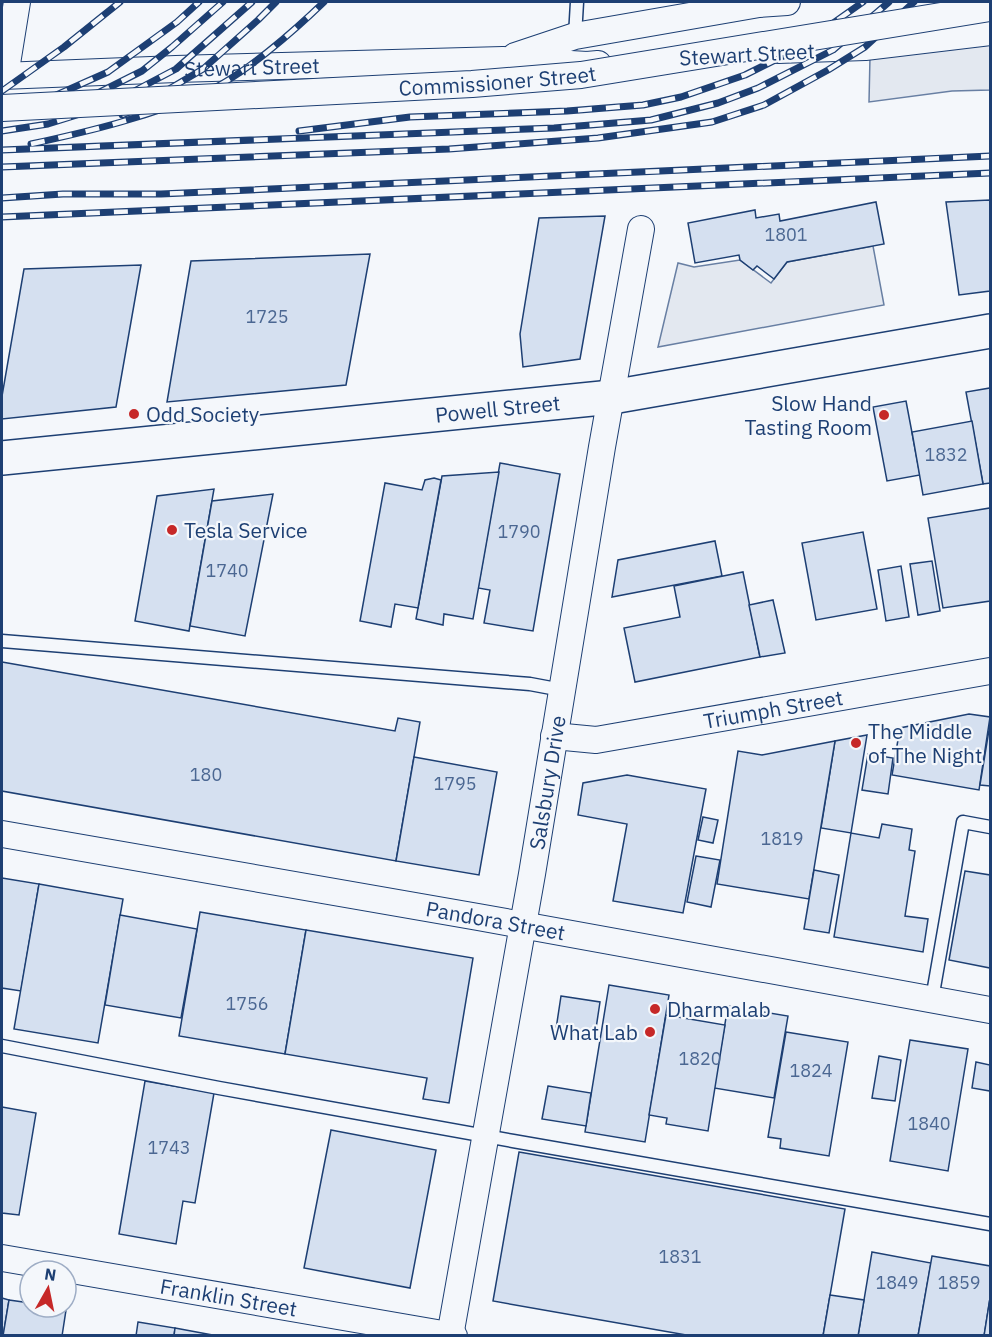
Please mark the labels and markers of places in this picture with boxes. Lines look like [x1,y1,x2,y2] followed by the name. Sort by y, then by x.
[745,389,872,441] place label: Slow Hand Tasting Room
[146,400,260,428] place label: Odd Society
[127,407,141,421] marker: Odd Society
[877,408,891,422] marker: Slow Hand Tasting Room
[184,516,307,544] place label: Tesla Service
[165,523,179,537] marker: Tesla Service
[868,717,982,769] place label: The Middle of The Night
[849,736,863,750] marker: The Middle of The Night
[667,995,771,1023] place label: Dharmalab
[648,1002,662,1016] marker: Dharmalab
[550,1018,638,1046] place label: What Lab
[643,1025,657,1039] marker: What Lab

